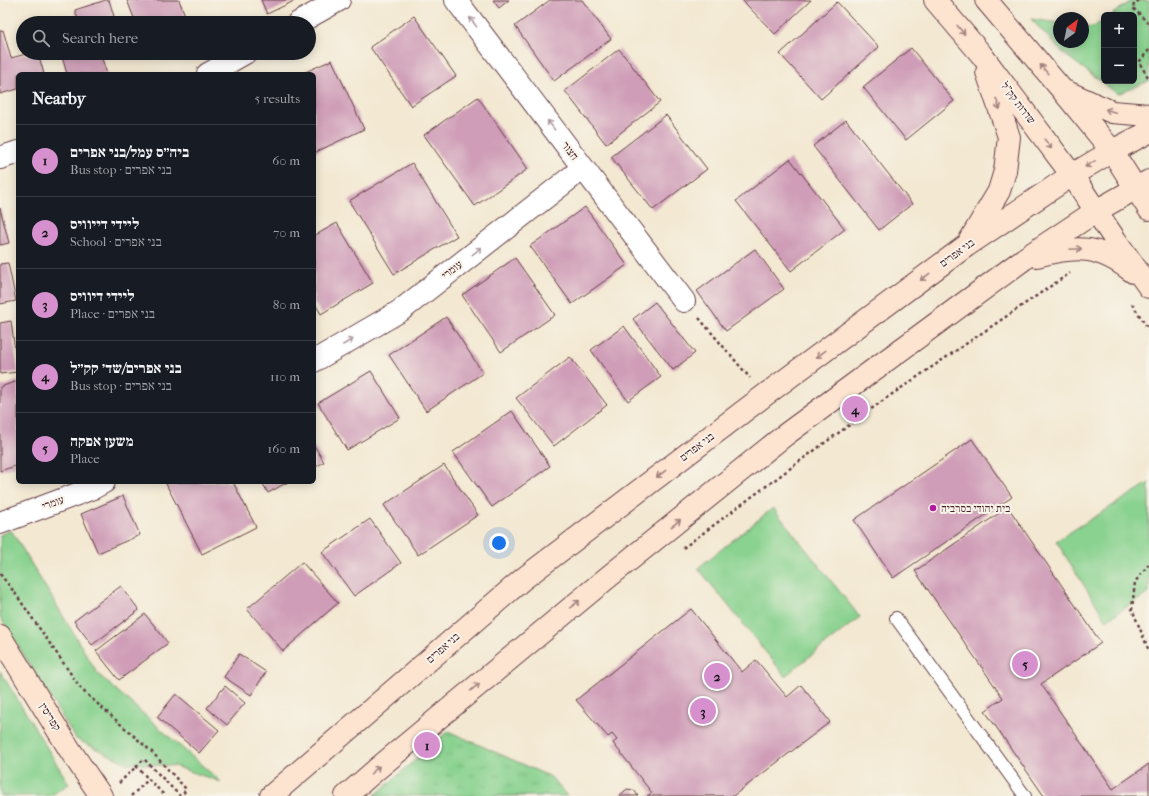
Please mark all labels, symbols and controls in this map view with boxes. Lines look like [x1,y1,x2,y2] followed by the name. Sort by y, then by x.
[1053,12,1089,48] north arrow
[1101,12,1137,84] map controls
[1101,12,1137,48] button: +
[16,16,316,60] search box
[468,16,477,27] one-way arrow
[956,24,965,35] one-way arrow
[30,27,52,49] icon: search
[62,29,138,47] text: Search here
[1101,48,1137,84] button: −
[1040,63,1049,74] one-way arrow
[998,80,1038,127] street label: שדרות קק"ל
[32,88,86,108] text: Nearby
[255,91,300,106] text: 5 results
[995,97,1002,110] one-way arrow
[1105,106,1117,114] one-way arrow
[547,120,555,131] one-way arrow
[1044,138,1053,149] one-way arrow
[559,139,581,163] street label: חצור
[70,143,189,161] text: ביה״ס עמל/בני אפרים
[43,153,47,168] text: 1
[272,153,300,168] text: 60 m
[1084,161,1096,169] one-way arrow
[70,162,172,177] text: Bus stop · בני אפרים
[70,215,139,233] text: ליידי דייוויס
[42,225,48,240] text: 2
[273,225,300,240] text: 70 m
[70,234,162,249] text: School · בני אפרים
[937,236,977,270] street label: בני אפרים
[1069,245,1082,253] one-way arrow
[471,247,482,255] one-way arrow
[439,258,465,282] street label: עומרי
[920,272,931,281] one-way arrow
[70,287,135,305] text: ליידי דיוויס
[42,297,48,312] text: 3
[273,297,300,312] text: 80 m
[70,306,155,321] text: Place · בני אפרים
[342,337,354,345] one-way arrow
[815,350,826,358] one-way arrow
[70,359,182,377] text: בני אפרים/שד׳ קק״ל
[41,369,49,384] text: 4
[270,369,300,384] text: 110 m
[70,378,172,393] text: Bus stop · בני אפרים
[842,394,868,424] pin: 4
[677,430,717,464] street label: בני אפרים
[70,432,134,450] text: משען אפקה
[42,441,48,456] text: 5
[268,441,300,456] text: 160 m
[70,451,100,466] text: Place
[655,470,666,479] one-way arrow
[40,493,66,513] street label: עומרי
[941,502,1010,515] place label: בית יהודי בסרביה
[928,503,938,513] marker: בית יהודי בסרביה
[671,518,682,527] one-way arrow
[489,533,509,553] your location
[570,600,581,609] one-way arrow
[424,630,462,666] street label: בני אפרים
[1012,649,1038,679] pin: 5
[704,661,730,691] pin: 2
[470,683,481,692] one-way arrow
[690,696,716,726] pin: 3
[36,701,64,734] street label: קפריסין
[414,730,440,760] pin: 1
[370,766,380,775] one-way arrow

